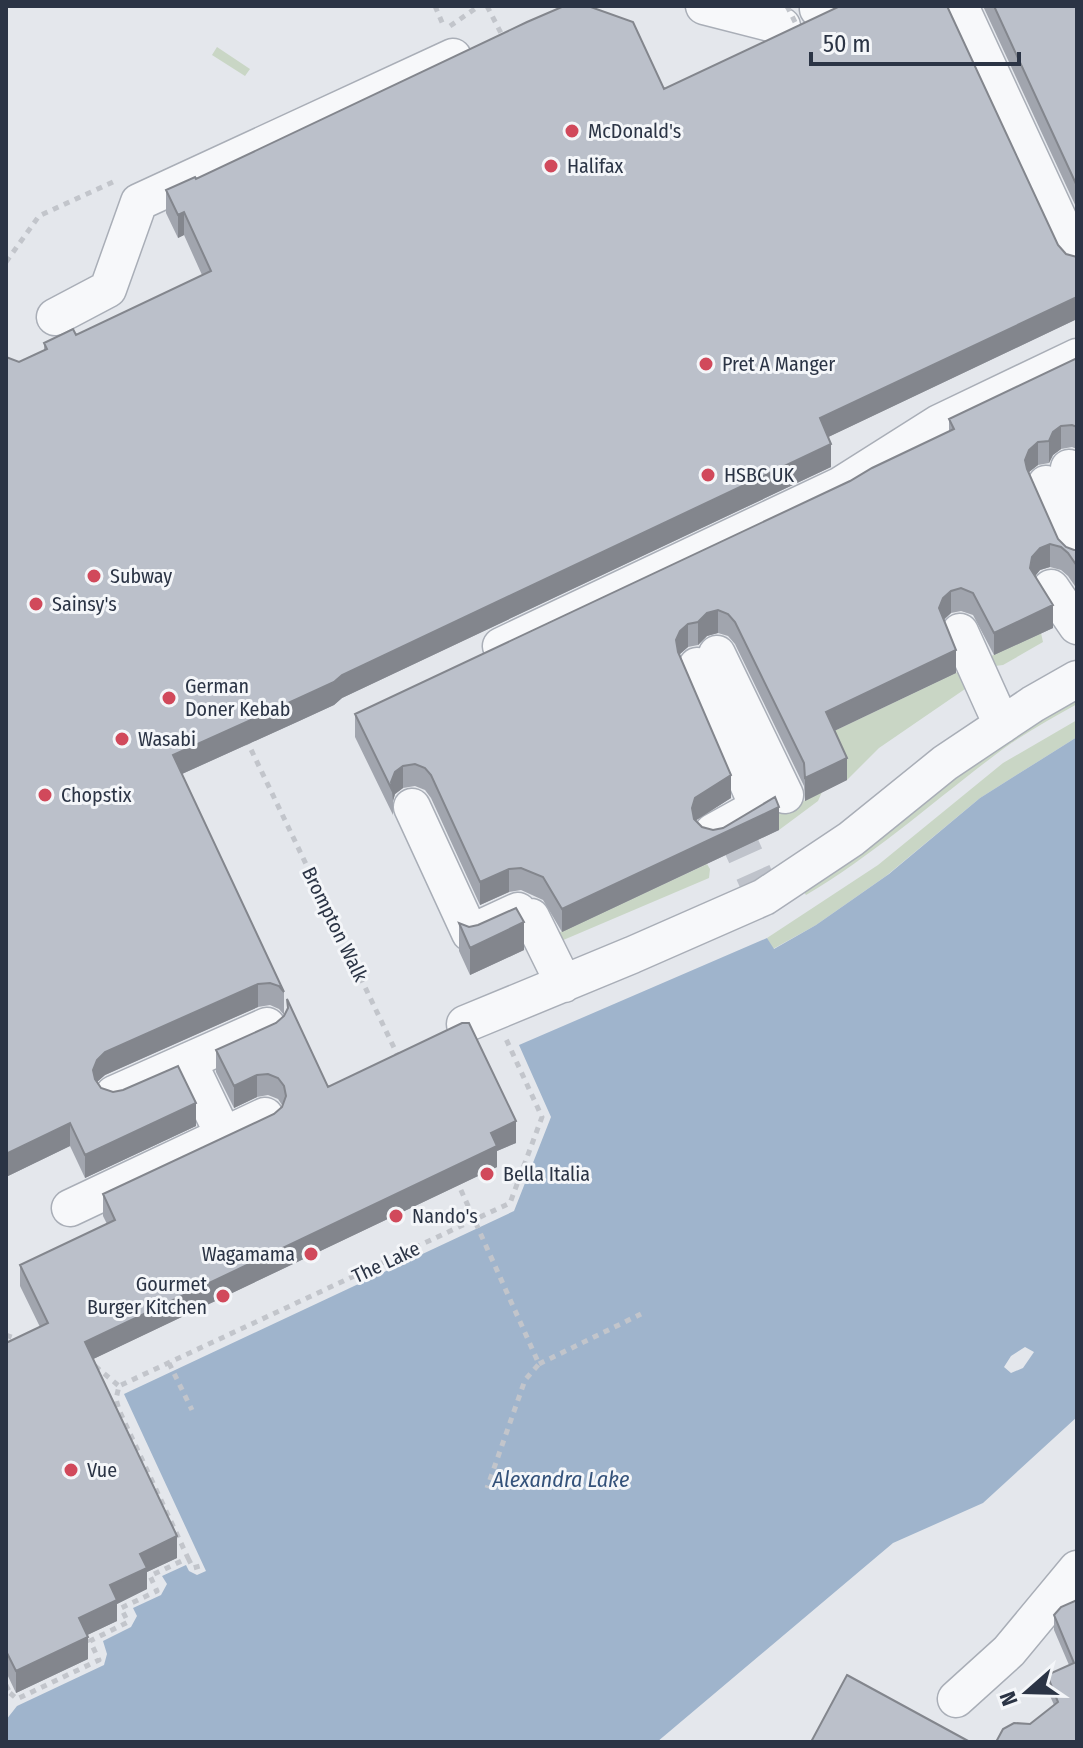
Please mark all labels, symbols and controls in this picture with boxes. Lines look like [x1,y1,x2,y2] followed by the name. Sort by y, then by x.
[811,16,1019,66] scale bar
[823,30,871,58] text: 50 m
[588,119,681,143] place label: McDonald's
[563,122,581,140] marker: McDonald's
[567,154,624,178] place label: Halifax
[542,157,560,175] marker: Halifax
[722,352,835,376] place label: Pret A Manger
[697,355,715,373] marker: Pret A Manger
[724,463,795,487] place label: HSBC UK
[699,466,717,484] marker: HSBC UK
[110,564,172,588] place label: Subway
[85,567,103,585] marker: Subway
[52,592,117,616] place label: Sainsy's
[27,595,45,613] marker: Sainsy's
[185,674,290,721] place label: German Doner Kebab
[160,689,178,707] marker: German Doner Kebab
[138,727,196,751] place label: Wasabi
[113,730,131,748] marker: Wasabi
[61,783,132,807] place label: Chopstix
[36,786,54,804] marker: Chopstix
[297,863,373,986] street label: Brompton Walk
[503,1162,590,1186] place label: Bella Italia
[478,1165,496,1183] marker: Bella Italia
[412,1204,478,1228] place label: Nando's
[387,1207,405,1225] marker: Nando's
[348,1236,424,1288] street label: The Lake
[202,1242,295,1266] place label: Wagamama
[302,1245,320,1263] marker: Wagamama
[87,1272,207,1319] place label: Gourmet Burger Kitchen
[214,1287,232,1305] marker: Gourmet Burger Kitchen
[87,1458,117,1482] place label: Vue
[62,1461,80,1479] marker: Vue
[492,1466,629,1493] water label: Alexandra Lake
[987,1652,1067,1732] north arrow
[994,1688,1024,1709] text: N

